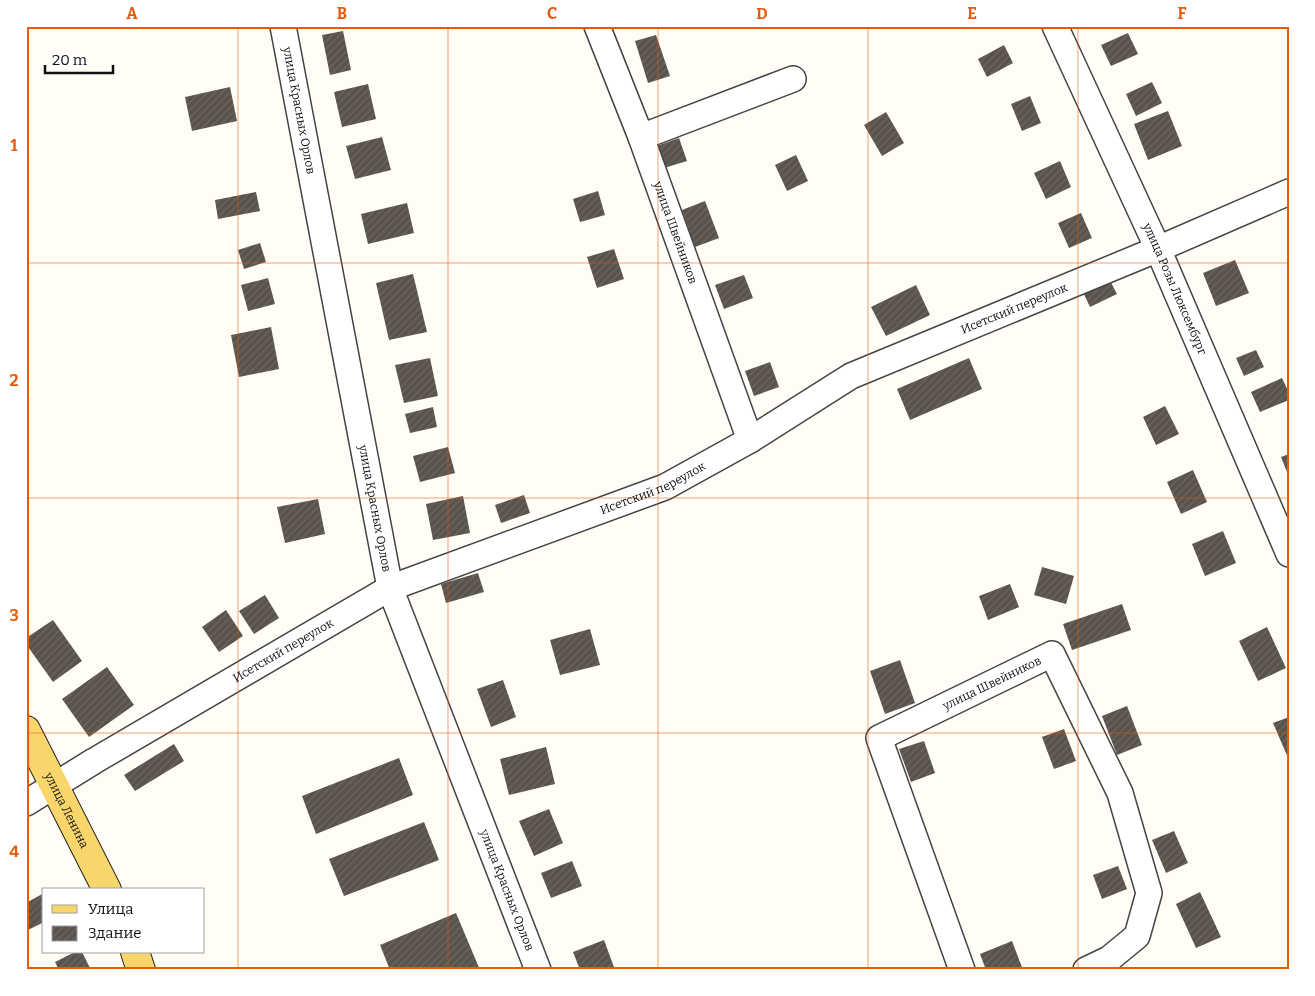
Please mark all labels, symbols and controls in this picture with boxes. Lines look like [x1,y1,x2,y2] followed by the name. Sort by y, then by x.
[126,4,138,23] text: A
[337,4,347,23] text: B
[547,4,557,23] text: C
[756,4,768,23] text: D
[967,4,977,23] text: E
[1178,4,1187,23] text: F
[45,42,112,74] scale bar
[280,45,318,175] street label: улица Красных Орлов
[52,51,88,69] text: 20 m
[11,136,18,155] text: 1
[650,179,700,286] street label: улица Швейников
[1140,220,1210,357] street label: улица Розы Люксембург
[959,280,1069,337] street label: Исетский переулок
[9,371,19,390] text: 2
[356,443,394,573] street label: улица Красных Орлов
[598,459,708,517] street label: Исетский переулок
[9,606,19,625] text: 3
[230,616,336,685] street label: Исетский переулок
[940,653,1044,713] street label: улица Швейников
[41,769,92,851] street label: улица Ленина
[477,826,537,953] street label: улица Красных Орлов
[9,842,19,861] text: 4
[42,888,205,954] legend
[88,900,134,918] text: Улица
[88,924,142,942] text: Здание

